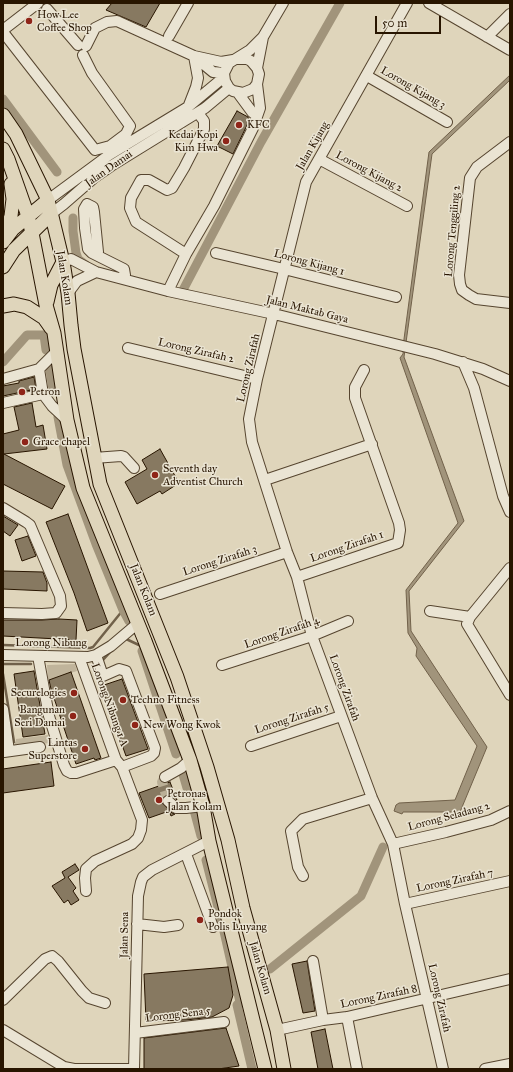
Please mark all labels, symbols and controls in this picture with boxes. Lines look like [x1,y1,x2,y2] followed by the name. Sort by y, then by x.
[37,8,92,34] place label: How Lee Coffee Shop
[377,8,443,34] scale bar
[24,16,34,26] marker: How Lee Coffee Shop
[382,16,407,30] text: 50 m
[378,64,448,112] street label: Lorong Kijang 3
[247,118,269,132] place label: KFC
[294,119,332,173] street label: Jalan Kijang
[234,120,244,130] marker: KFC
[168,128,218,154] place label: Kedai Kopi Kim Hwa
[221,136,231,146] marker: Kedai Kopi Kim Hwa
[83,148,135,190] street label: Jalan Damai
[333,149,405,195] street label: Lorong Kijang 2
[442,185,464,277] street label: Lorong Tenggiling 2
[272,247,346,279] street label: Lorong Kijang 1
[53,250,75,306] street label: Jalan Kolam
[264,293,350,327] street label: Jalan Maktab Gaya
[235,332,263,404] street label: Lorong Zirafah
[157,336,235,366] street label: Lorong Zirafah 2
[30,385,60,399] place label: Petron
[17,387,27,397] marker: Petron
[33,435,90,449] place label: Grace chapel
[20,437,30,447] marker: Grace chapel
[163,462,243,488] place label: Seventh day Adventist Church
[150,470,160,480] marker: Seventh day Adventist Church
[309,528,385,566] street label: Lorong Zirafah 1
[181,543,259,579] street label: Lorong Zirafah 3
[127,562,159,618] street label: Jalan Kolam
[243,614,321,652] street label: Lorong Zirafah 4
[15,636,87,650] street label: Lorong Nibung
[326,653,362,723] street label: Lorong Zirafah
[88,661,130,749] street label: Lorong Nibung 1 A
[11,686,66,700] place label: Securelogies
[69,688,79,698] marker: Securelogies
[131,693,200,707] place label: Techno Fitness
[118,695,128,705] marker: Techno Fitness
[253,701,331,737] street label: Lorong Zirafah 5
[14,703,65,729] place label: Bangunan Seri Damai
[68,711,78,721] marker: Bangunan Seri Damai
[143,718,221,732] place label: New Wong Kwok
[130,720,140,730] marker: New Wong Kwok
[28,736,77,762] place label: Lintas Superstore
[80,744,90,754] marker: Lintas Superstore
[167,787,222,813] place label: Petronas Jalan Kolam
[154,795,164,805] marker: Petronas Jalan Kolam
[407,800,491,834] street label: Lorong Seladang 2
[415,866,495,896] street label: Lorong Zirafah 7
[208,907,267,933] place label: Pondok Polis Luyang
[118,912,132,958] street label: Jalan Sena
[195,915,205,925] marker: Pondok Polis Luyang
[246,940,274,996] street label: Jalan Kolam
[425,962,453,1034] street label: Lorong Zirafah
[339,982,419,1012] street label: Lorong Zirafah 8
[145,1004,211,1026] street label: Lorong Sena 5

